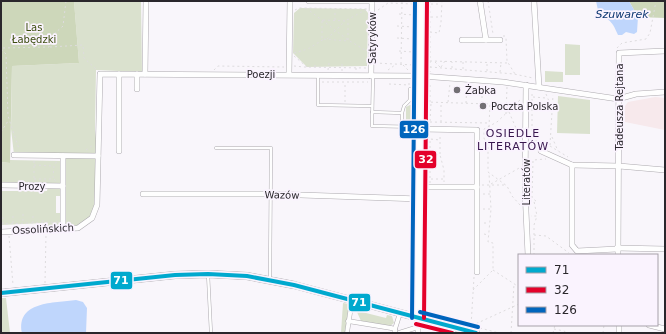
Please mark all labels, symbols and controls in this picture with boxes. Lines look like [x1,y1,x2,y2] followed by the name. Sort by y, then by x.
[595,8,649,21] water label: Szuwarek
[367,12,378,64] street label: Satyryków
[11,22,56,45] park label: Las Łabędzki
[614,63,625,152] street label: Tadeusza Rejtana
[247,69,275,80] street label: Poezji
[465,84,496,96] place label: Żabka
[452,85,462,95] marker: Żabka
[478,101,488,111] marker: Poczta Polska
[491,101,558,112] place label: Poczta Polska
[399,120,429,139] line badge: 126
[403,123,426,136] text: 126
[477,127,549,153] district label: OSIEDLE LITERATÓW
[414,150,437,169] line badge: 32
[418,153,434,166] text: 32
[521,159,532,205] street label: Literatów
[18,181,46,192] street label: Prozy
[264,189,300,201] street label: Wazów
[12,222,74,236] street label: Ossolińskich
[518,254,658,326] legend
[554,263,569,277] text: 71
[110,271,133,290] line badge: 71
[113,274,129,287] text: 71
[554,283,569,297] text: 32
[348,293,371,312] line badge: 71
[351,296,367,309] text: 71
[554,303,577,317] text: 126

